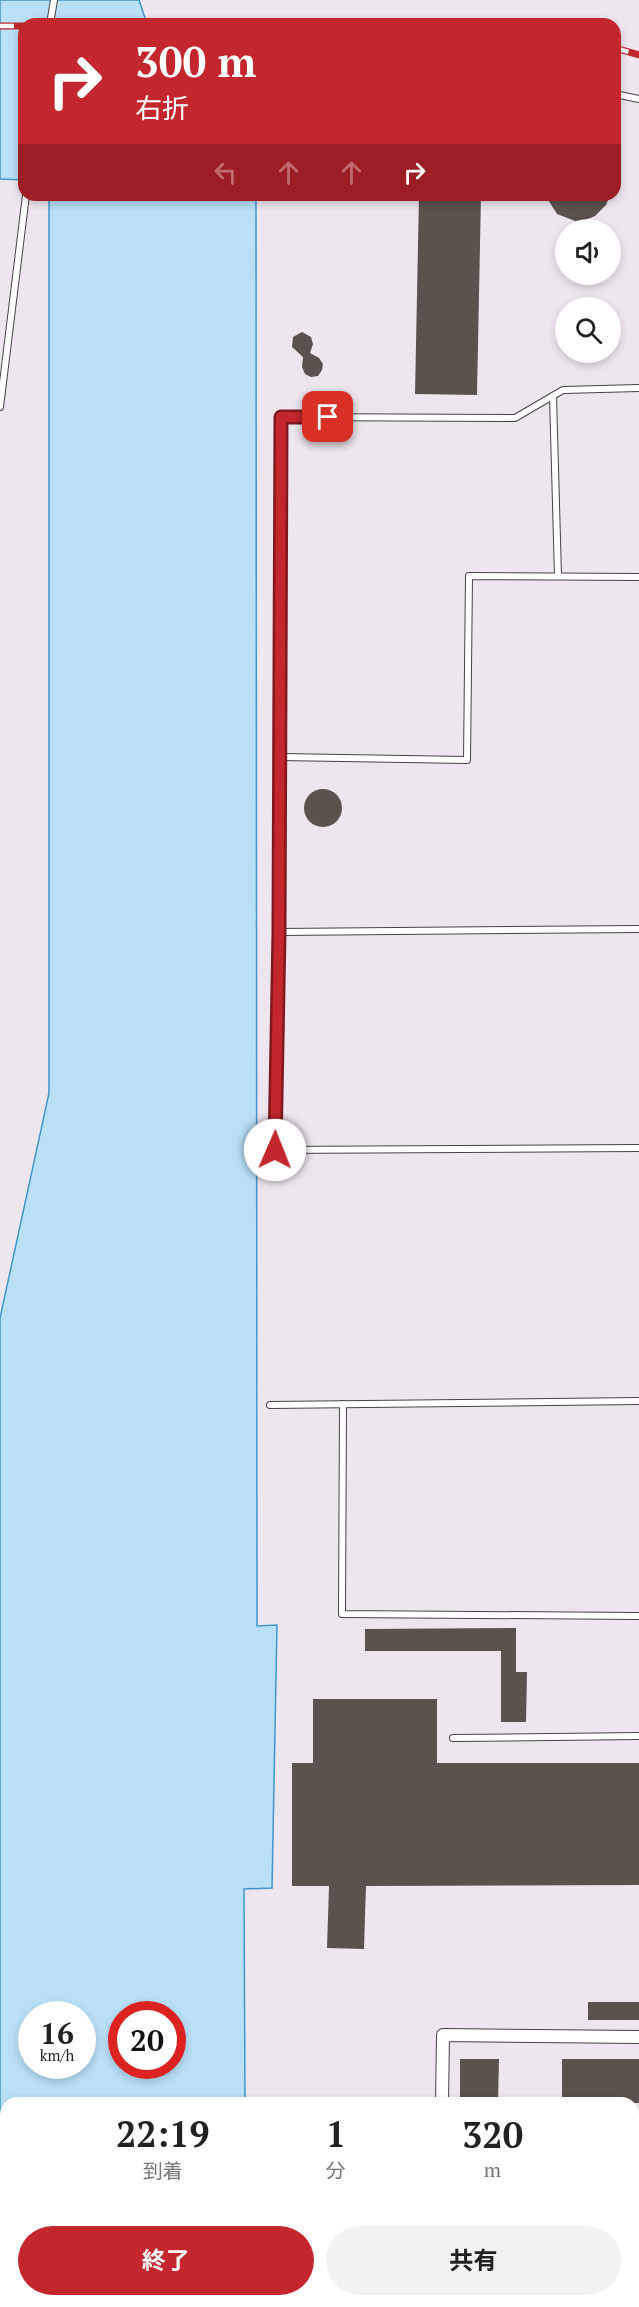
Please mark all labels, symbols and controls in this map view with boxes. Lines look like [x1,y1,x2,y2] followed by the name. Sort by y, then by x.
[135,33,256,89] text: 300 m
[36,42,114,120] icon: right
[135,90,189,126] text: 右折
[209,156,242,189] icon: left
[272,156,305,189] icon: ahead
[335,156,368,189] icon: ahead
[398,156,431,189] icon: right
[555,219,621,363] map controls
[555,219,621,285] button: sound
[555,297,621,363] button: search
[302,391,353,442] pin
[311,400,344,433] icon: arrive
[243,1118,307,1182] position arrow
[108,2001,186,2079] speed limit sign: 20
[40,2013,74,2053] text: 16
[40,2045,74,2065] text: km/h
[116,2110,210,2157] text: 22:19
[326,2110,346,2157] text: 1
[462,2111,523,2158] text: 320
[484,2156,501,2183] text: m
[143,2157,183,2184] text: 到着
[326,2157,346,2184] text: 分
[18,2226,314,2295] button: 終了
[326,2226,621,2295] button: 共有

